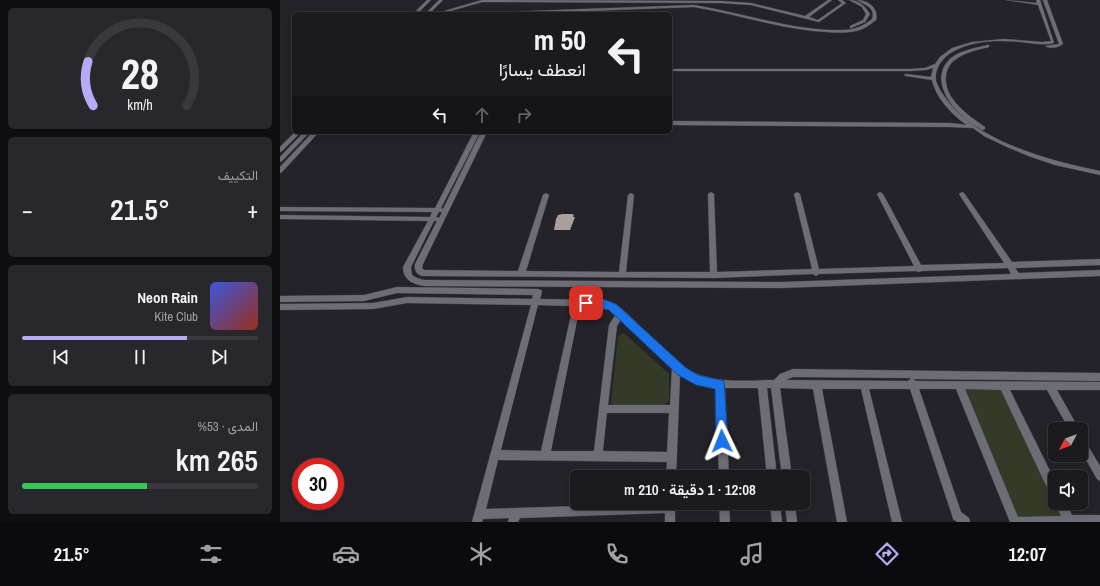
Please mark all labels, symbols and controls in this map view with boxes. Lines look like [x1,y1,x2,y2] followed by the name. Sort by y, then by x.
[534,21,586,59] text: 50 m
[600,28,652,80] icon: left
[121,46,159,102] text: 28
[499,57,586,82] text: انعطف يسارًا
[127,95,153,114] text: km/h
[429,104,451,126] icon: left
[471,104,493,126] icon: ahead
[513,104,535,126] icon: right
[218,167,258,184] text: التكييف
[110,189,170,229] text: 21.5°
[22,195,33,225] text: −
[247,195,258,225] text: +
[569,286,603,320] pin
[137,287,198,308] text: Neon Rain
[575,292,597,314] icon: arrive
[154,308,198,325] text: Kite Club
[50,346,72,368] icon: previous
[129,346,151,368] icon: pause
[208,346,230,368] icon: next
[197,418,258,435] text: المدى · 53%
[701,420,743,462] position arrow
[1048,422,1088,462] north arrow
[1048,422,1088,510] map controls
[176,440,258,480] text: 265 km
[292,458,344,510] speed limit sign: 30
[1048,470,1088,510] button: sound
[624,479,756,500] text: 12:08 · 1 دقيقة · 210 m
[197,540,225,568] icon: filters
[332,540,360,568] icon: car
[467,540,495,568] icon: climate
[603,540,631,568] icon: phone
[738,540,766,568] icon: music
[873,540,901,568] icon: directions
[54,542,90,567] text: 21.5°
[1009,542,1046,567] text: 12:07

